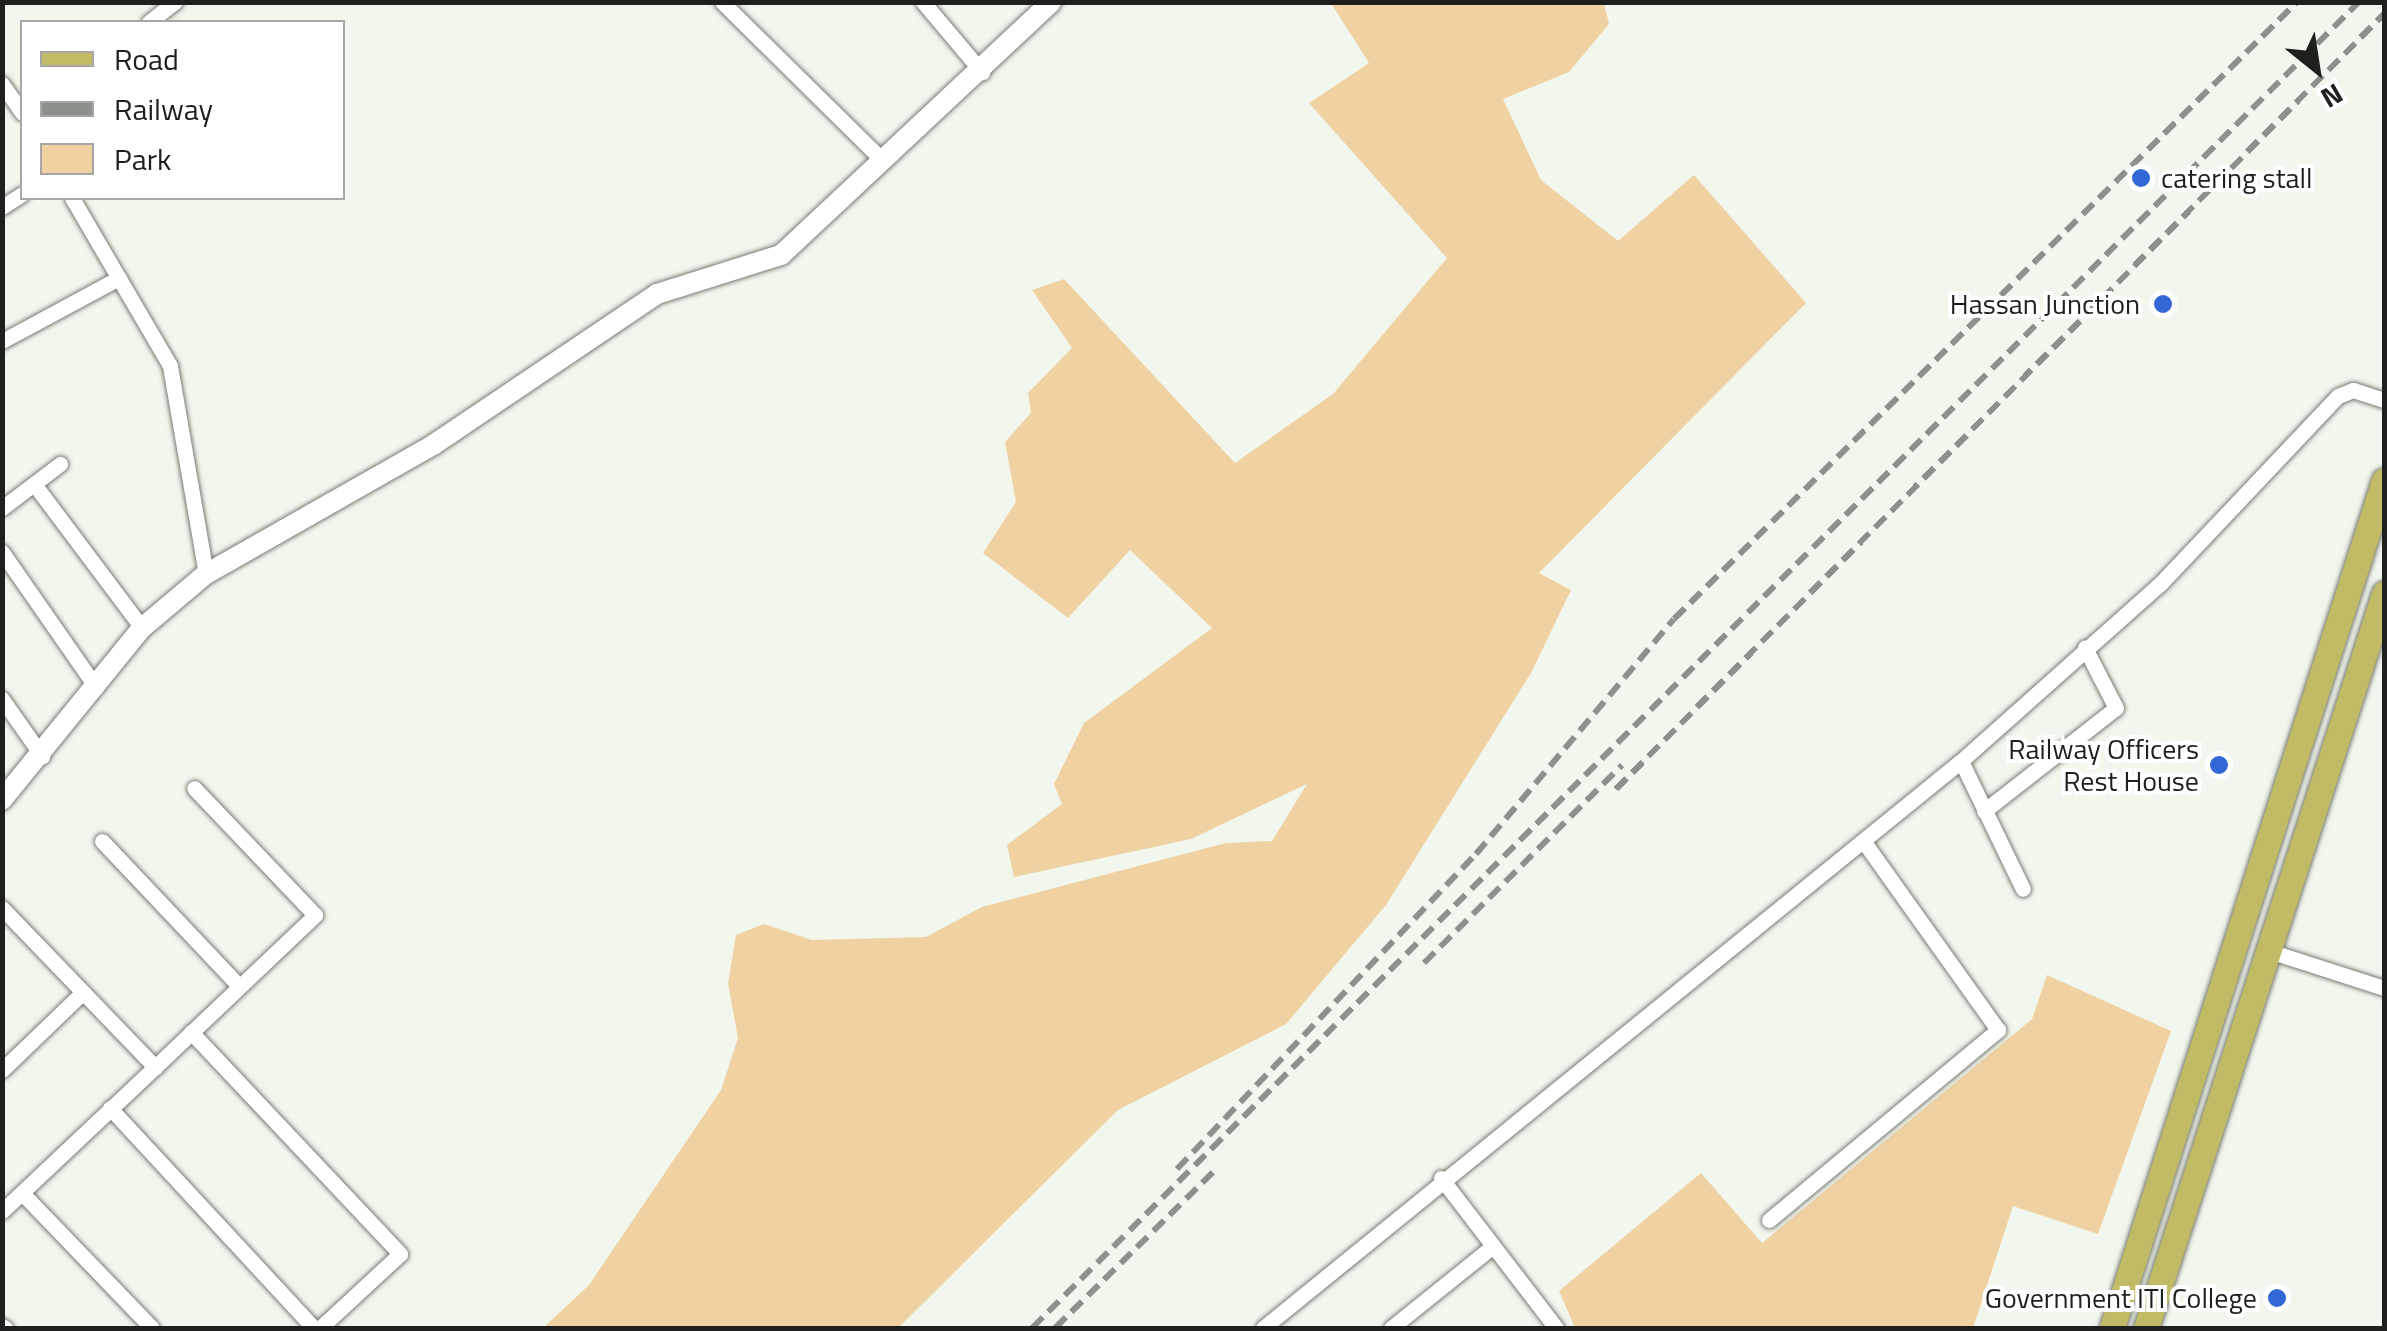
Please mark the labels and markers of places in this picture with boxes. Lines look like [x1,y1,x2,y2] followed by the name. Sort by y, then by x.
[2161,161,2312,195] place label: catering stall
[2130,167,2152,189] marker: catering stall
[1950,287,2140,321] place label: Hassan Junction
[2150,291,2176,317] marker: Hassan Junction
[2008,732,2199,798] place label: Railway Officers Rest House
[2208,754,2230,776] marker: Railway Officers Rest House
[1985,1281,2257,1315] place label: Government ITI College
[2266,1287,2288,1309] marker: Government ITI College

